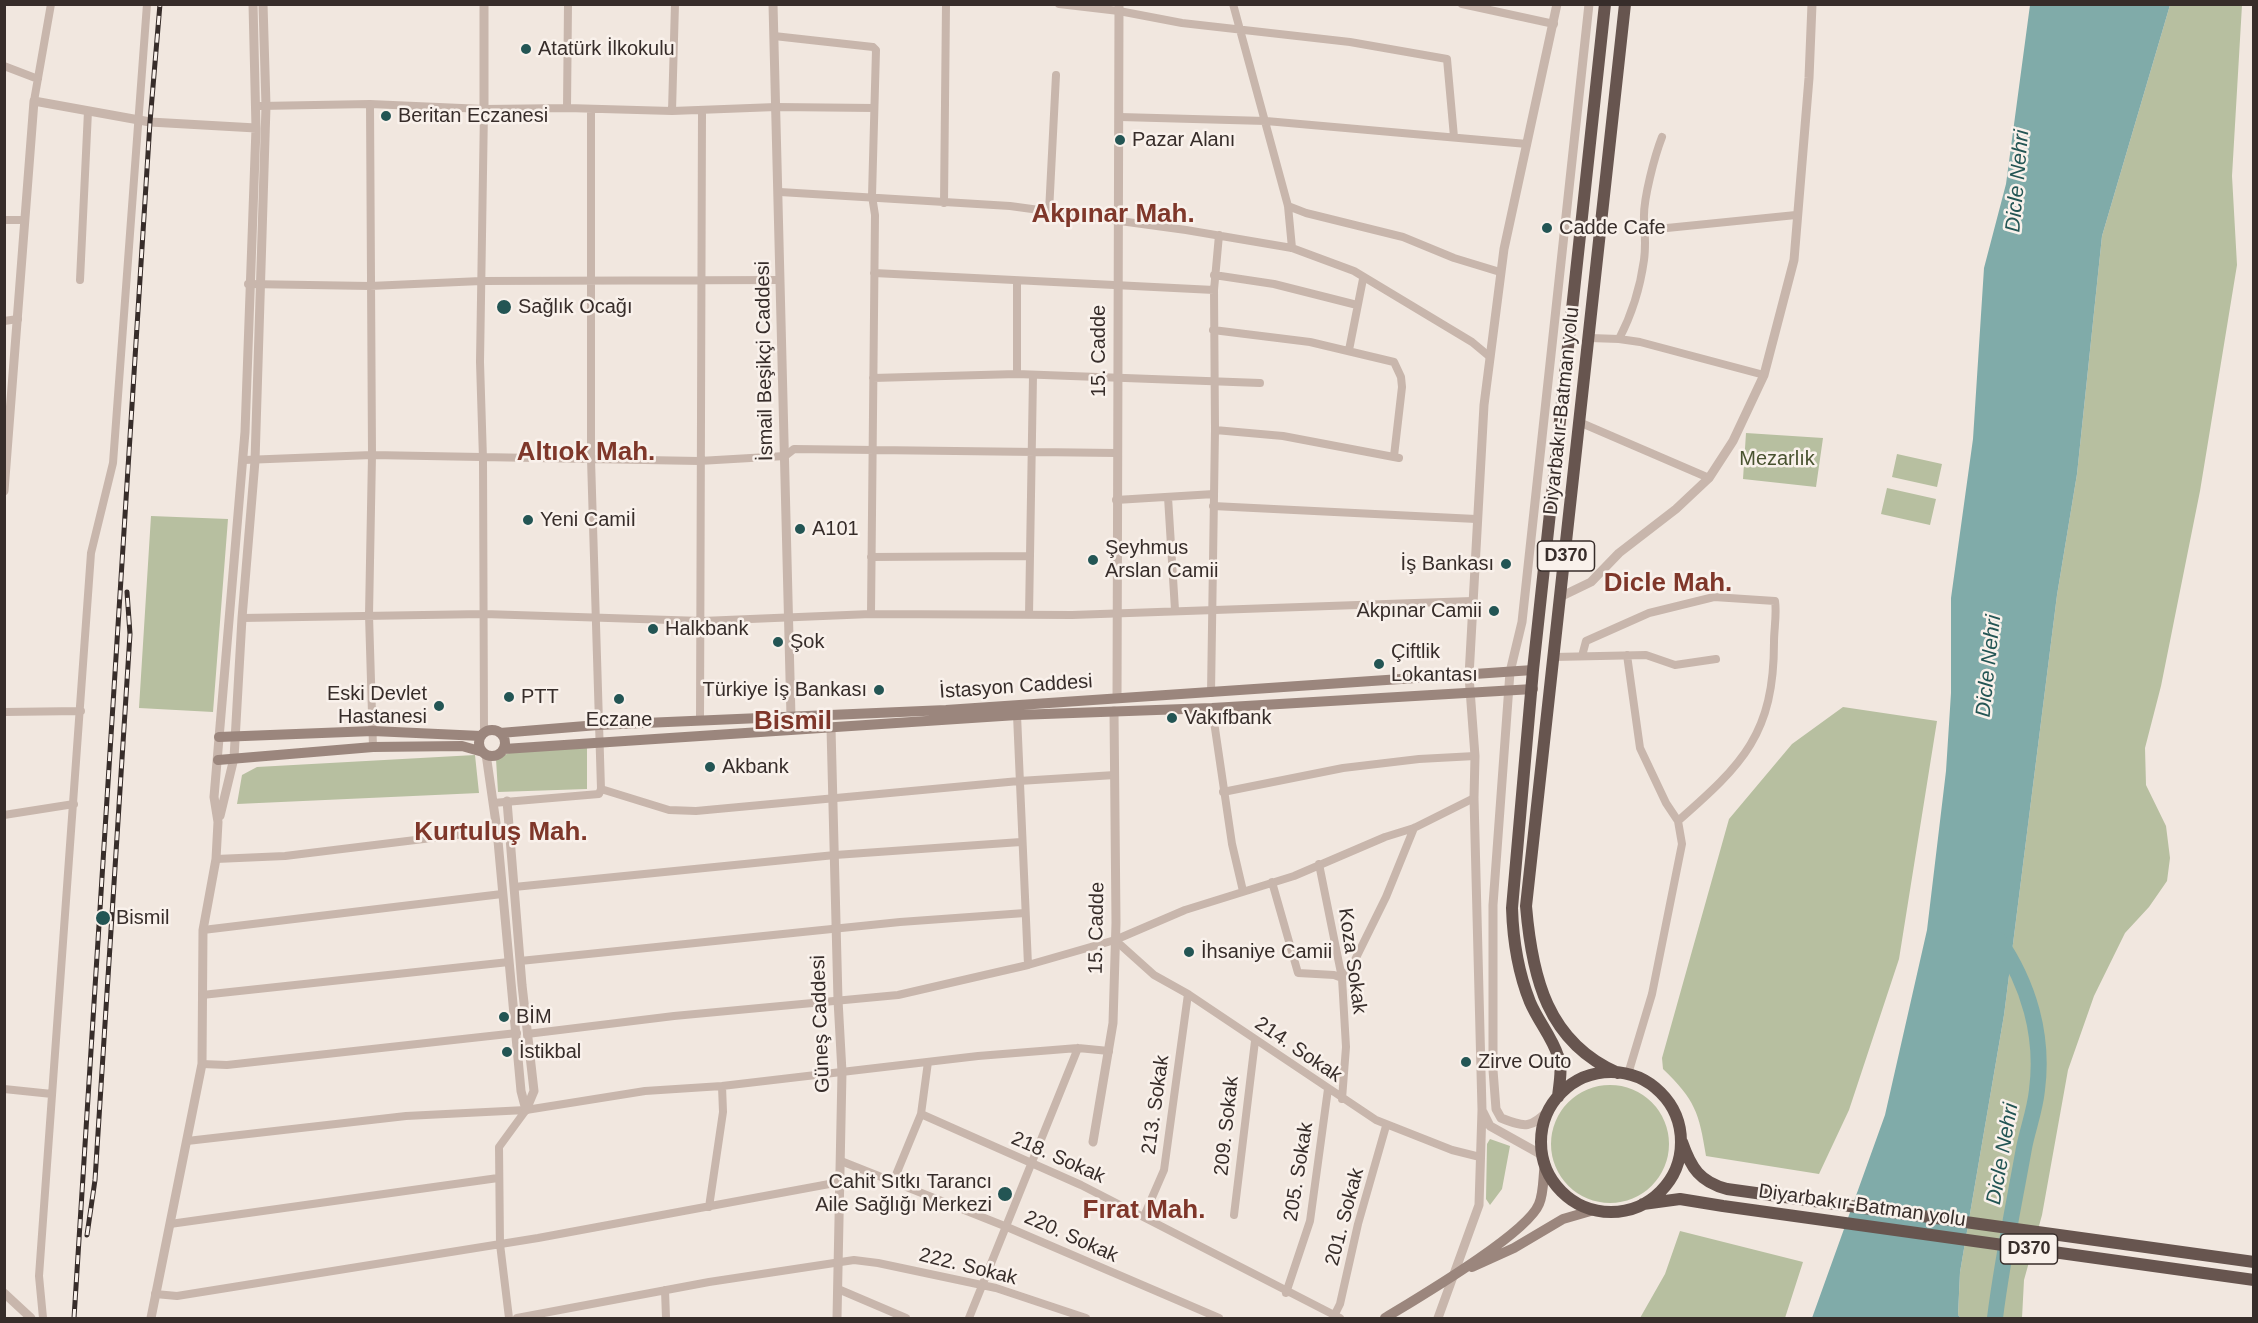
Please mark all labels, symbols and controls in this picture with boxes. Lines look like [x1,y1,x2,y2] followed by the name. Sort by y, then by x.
[538,37,675,61] place label: Atatürk İlkokulu
[519,42,533,56] marker: Atatürk İlkokulu
[398,104,548,128] place label: Beritan Eczanesi
[379,109,393,123] marker: Beritan Eczanesi
[1132,128,1235,152] place label: Pazar Alanı
[2001,129,2035,233] water label: Dicle Nehri
[1113,133,1127,147] marker: Pazar Alanı
[1031,199,1195,231] district label: Akpınar Mah.
[1559,216,1666,240] place label: Cadde Cafe
[1540,221,1554,235] marker: Cadde Cafe
[751,261,779,461] street label: İsmail Beşikçi Caddesi
[518,295,633,319] place label: Sağlık Ocağı
[495,298,513,316] marker: Sağlık Ocağı
[1087,305,1111,397] street label: 15. Cadde
[1539,306,1585,516] street label: Diyarbakır-Batman yolu
[517,437,655,469] district label: Altıok Mah.
[1739,447,1815,471] park label: Mezarlık
[540,508,636,532] place label: Yeni Camiİ
[521,513,535,527] marker: Yeni Camiİ
[812,517,859,541] place label: A101
[793,522,807,536] marker: A101
[1105,536,1218,583] place label: Şeyhmus Arslan Camii
[1538,541,1594,571] road number: D370
[1401,552,1494,576] place label: İş Bankası
[1086,553,1100,567] marker: Şeyhmus Arslan Camii
[1499,557,1513,571] marker: İş Bankası
[1604,568,1732,600] district label: Dicle Mah.
[1356,599,1482,623] place label: Akpınar Camii
[1487,604,1501,618] marker: Akpınar Camii
[1971,614,2007,718] water label: Dicle Nehri
[665,617,748,641] place label: Halkbank
[646,622,660,636] marker: Halkbank
[790,630,824,654] place label: Şok
[771,635,785,649] marker: Şok
[1391,640,1478,687] place label: Çiftlik Lokantası
[1372,657,1386,671] marker: Çiftlik Lokantası
[939,670,1093,704] street label: İstasyon Caddesi
[702,678,867,702] place label: Türkiye İş Bankası
[327,682,427,729] place label: Eski Devlet Hastanesi
[872,683,886,697] marker: Türkiye İş Bankası
[521,685,559,709] place label: PTT
[502,690,516,704] marker: PTT
[612,692,626,706] marker: Eczane
[432,699,446,713] marker: Eski Devlet Hastanesi
[754,706,832,738] district label: Bismil
[1184,706,1271,730] place label: Vakıfbank
[586,708,652,732] place label: Eczane
[1165,711,1179,725] marker: Vakıfbank
[722,755,789,779] place label: Akbank
[703,760,717,774] marker: Akbank
[414,817,588,849] district label: Kurtuluş Mah.
[1084,882,1110,974] street label: 15. Cadde
[116,906,169,930] place label: Bismil
[1333,906,1371,1016] street label: Koza Sokak
[94,909,112,927] marker: Bismil
[1201,940,1332,964] place label: İhsaniye Camii
[1182,945,1196,959] marker: İhsaniye Camii
[807,955,835,1093] street label: Güneş Caddesi
[516,1005,552,1029] place label: BİM
[497,1010,511,1024] marker: BİM
[1250,1012,1346,1088] street label: 214. Sokak
[519,1040,581,1064] place label: İstikbal
[500,1045,514,1059] marker: İstikbal
[1478,1050,1571,1074] place label: Zirve Outo
[1137,1054,1175,1156] street label: 213. Sokak
[1459,1055,1473,1069] marker: Zirve Outo
[1210,1075,1244,1177] street label: 209. Sokak
[1982,1101,2024,1207] water label: Dicle Nehri
[1279,1121,1319,1223] street label: 205. Sokak
[1007,1127,1109,1189] street label: 218. Sokak
[1320,1166,1370,1268] street label: 201. Sokak
[815,1170,992,1217] place label: Cahit Sıtkı Tarancı Aile Sağlığı Merkezi
[1757,1180,1967,1232] street label: Diyarbakır-Batman yolu
[996,1185,1014,1203] marker: Cahit Sıtkı Tarancı Aile Sağlığı Merkezi
[1083,1195,1205,1227] district label: Fırat Mah.
[1020,1206,1122,1268] street label: 220. Sokak
[2000,1234,2058,1264] road number: D370
[917,1243,1019,1291] street label: 222. Sokak

